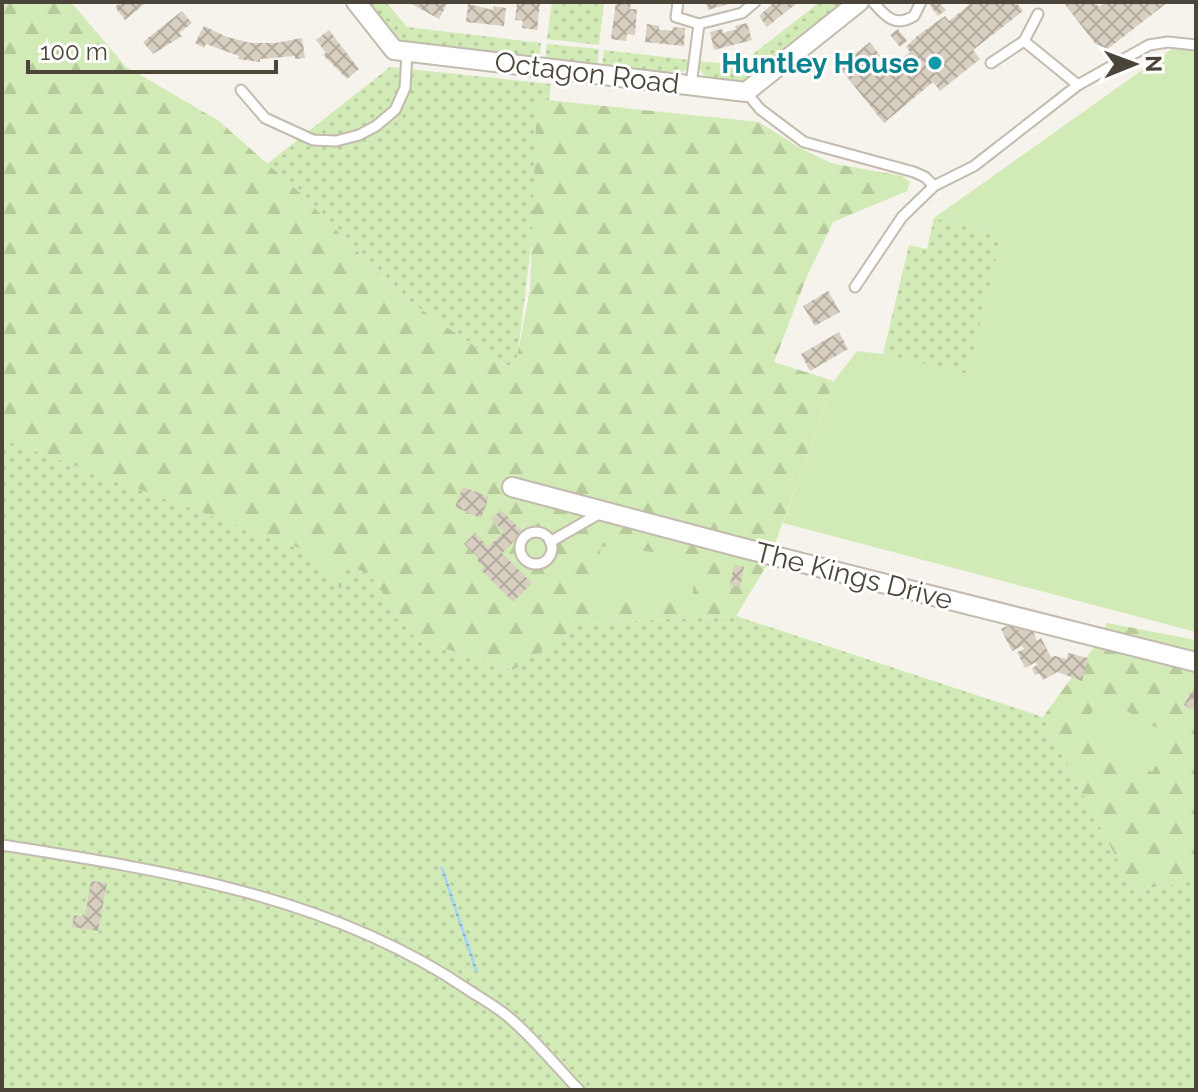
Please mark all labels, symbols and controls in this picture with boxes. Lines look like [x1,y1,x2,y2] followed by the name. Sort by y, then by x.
[28,24,276,74] scale bar
[1094,24,1174,104] north arrow
[40,37,108,66] text: 100 m
[493,45,681,101] street label: Octagon Road
[721,47,919,80] place label: Huntley House
[926,54,944,72] marker: Huntley House
[1141,55,1167,72] text: N
[752,536,956,616] street label: The Kings Drive

